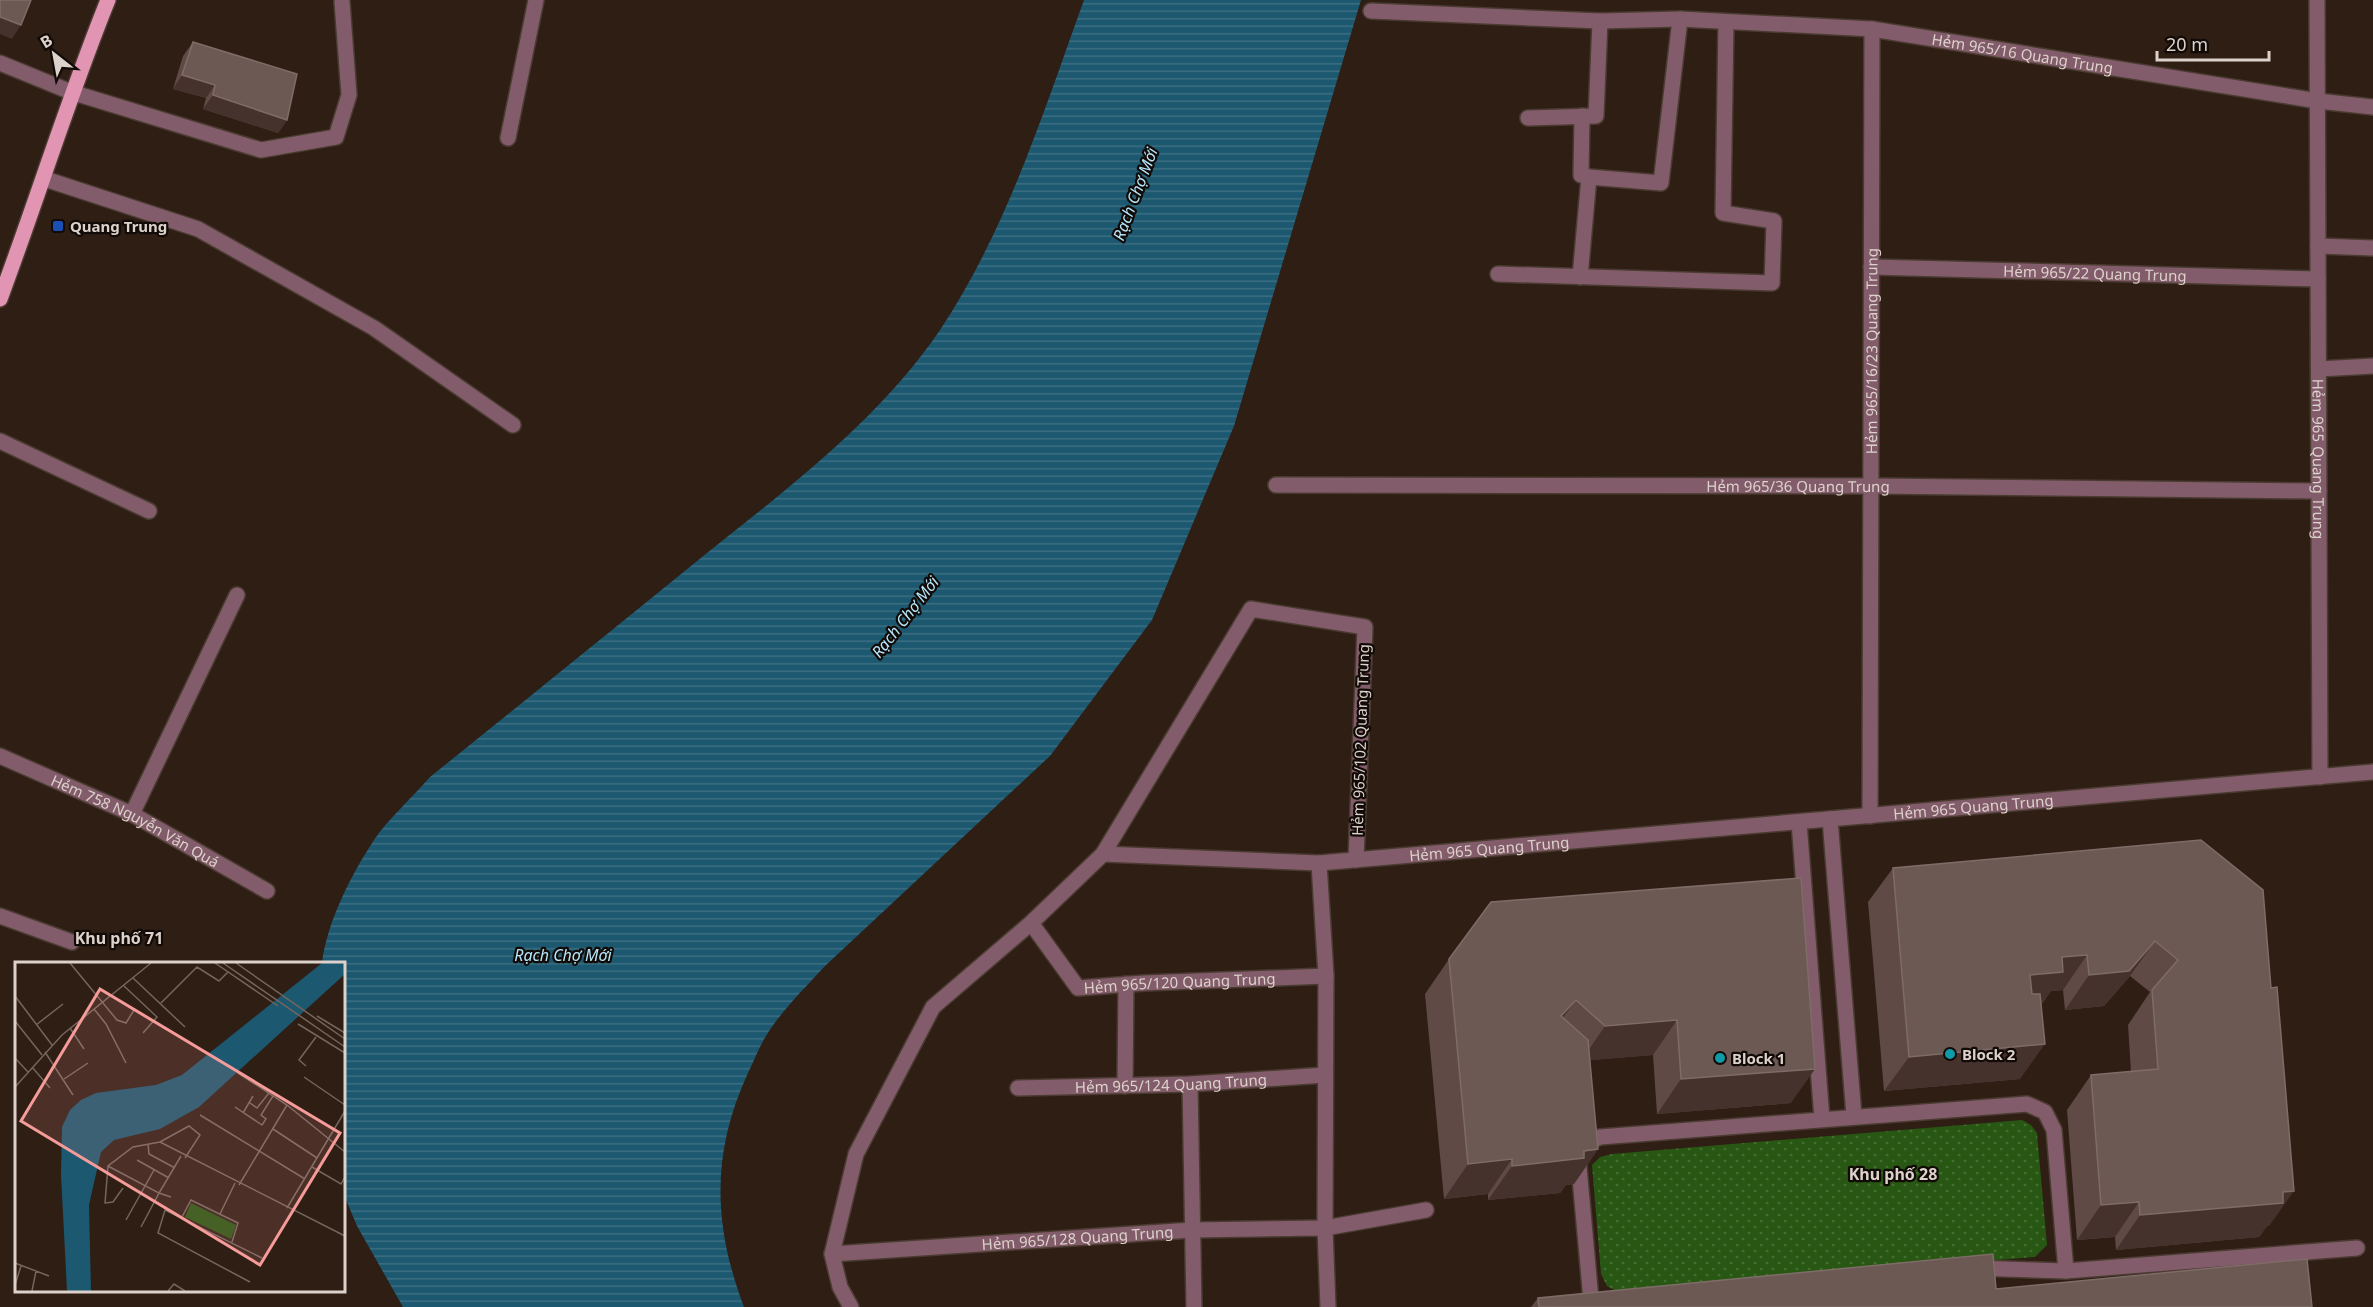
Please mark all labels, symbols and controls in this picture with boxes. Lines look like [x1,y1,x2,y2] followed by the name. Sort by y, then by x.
[24,24,84,84] north arrow
[2157,24,2270,62] scale bar
[36,29,57,53] text: B
[1930,29,2115,78] street label: Hẻm 965/16 Quang Trung
[2166,32,2208,56] text: 20 m
[1107,144,1163,243] water label: Rạch Chợ Mới
[70,216,167,236] place label: Quang Trung
[51,219,65,233] marker: Quang Trung
[1861,248,1881,454] street label: Hẻm 965/16/23 Quang Trung
[2003,261,2187,285] street label: Hẻm 965/22 Quang Trung
[2308,379,2329,539] street label: Hẻm 965 Quang Trung
[1706,476,1890,496] street label: Hẻm 965/36 Quang Trung
[866,571,944,662] water label: Rạch Chợ Mới
[1347,644,1373,836] street label: Hẻm 965/102 Quang Trung
[48,770,223,872] street label: Hẻm 758 Nguyễn Văn Quá
[1892,790,2054,823] street label: Hẻm 965 Quang Trung
[1408,831,1570,865] street label: Hẻm 965 Quang Trung
[75,927,163,949] district label: Khu phố 71
[514,944,613,966] water label: Rạch Chợ Mới
[15,962,345,1292] inset map
[1083,968,1276,998] street label: Hẻm 965/120 Quang Trung
[1962,1044,2016,1064] place label: Block 2
[1943,1047,1957,1061] marker: Block 2
[1732,1048,1785,1068] place label: Block 1
[1713,1051,1727,1065] marker: Block 1
[1075,1069,1267,1097] street label: Hẻm 965/124 Quang Trung
[1849,1163,1937,1185] district label: Khu phố 28
[981,1221,1174,1254] street label: Hẻm 965/128 Quang Trung

